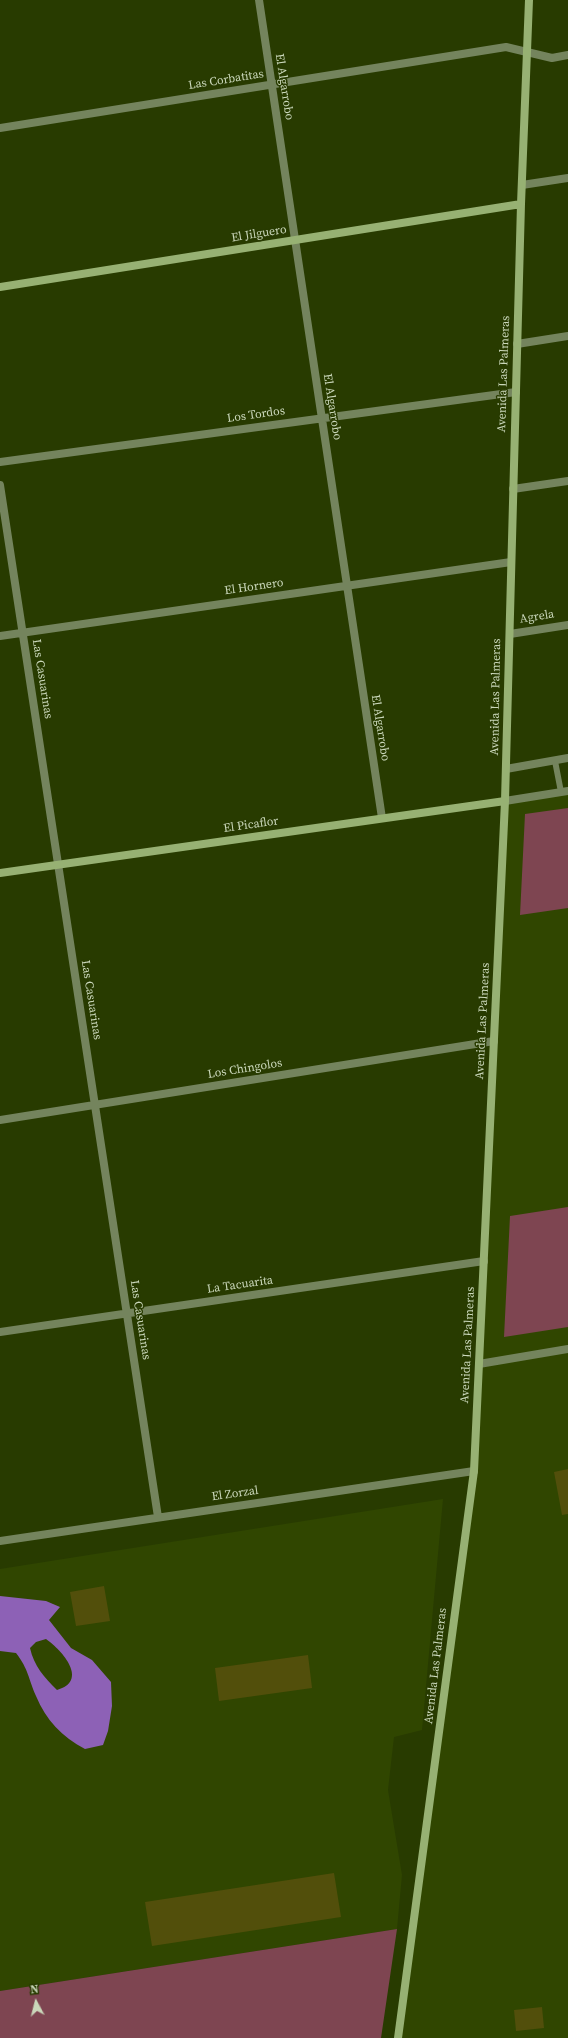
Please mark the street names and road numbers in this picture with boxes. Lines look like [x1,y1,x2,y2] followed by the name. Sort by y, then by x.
[272,53,296,121] street label: El Algarrobo
[187,67,265,93] street label: Las Corbatitas
[230,223,288,245] street label: El Jilguero
[495,315,513,433] street label: Avenida Las Palmeras
[320,373,344,441] street label: El Algarrobo
[226,404,286,426] street label: Los Tordos
[224,576,284,598] street label: El Hornero
[519,607,555,627] street label: Agrela
[29,638,55,720] street label: Las Casuarinas
[488,638,504,756] street label: Avenida Las Palmeras
[368,694,392,762] street label: El Algarrobo
[223,814,279,836] street label: El Picaflor
[78,959,104,1041] street label: Las Casuarinas
[473,962,493,1080] street label: Avenida Las Palmeras
[207,1056,283,1082] street label: Los Chingolos
[206,1273,274,1297] street label: La Tacuarita
[127,1279,153,1361] street label: Las Casuarinas
[458,1286,478,1404] street label: Avenida Las Palmeras
[211,1484,259,1504] street label: El Zorzal
[422,1607,450,1725] street label: Avenida Las Palmeras

